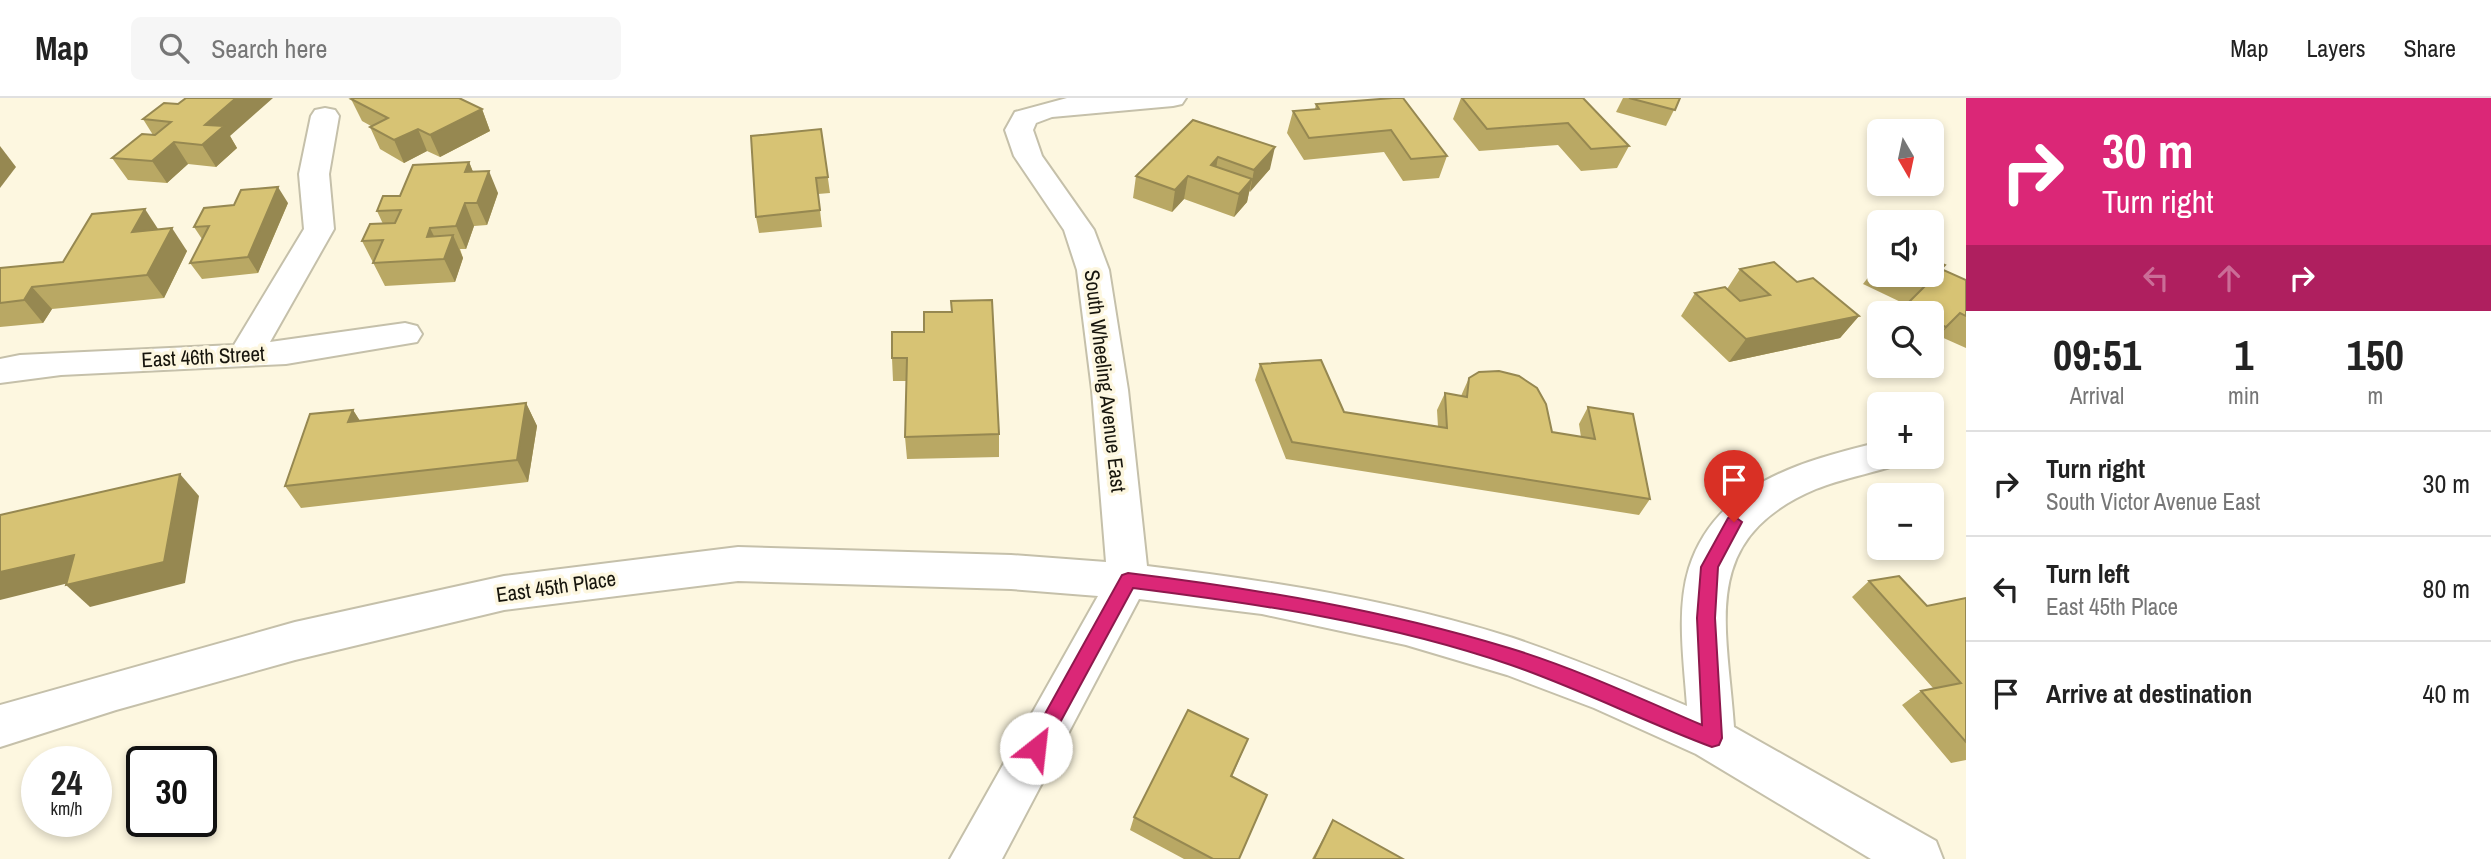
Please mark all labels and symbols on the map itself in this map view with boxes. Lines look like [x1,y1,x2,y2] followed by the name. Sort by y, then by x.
[1867,119,1944,196] north arrow
[1077,268,1134,494] street label: South Wheeling Avenue East
[141,339,266,374] street label: East 46th Street
[1704,450,1764,522] pin
[494,564,618,609] street label: East 45th Place
[999,711,1073,785] position arrow
[126,746,217,837] speed limit sign: 30

